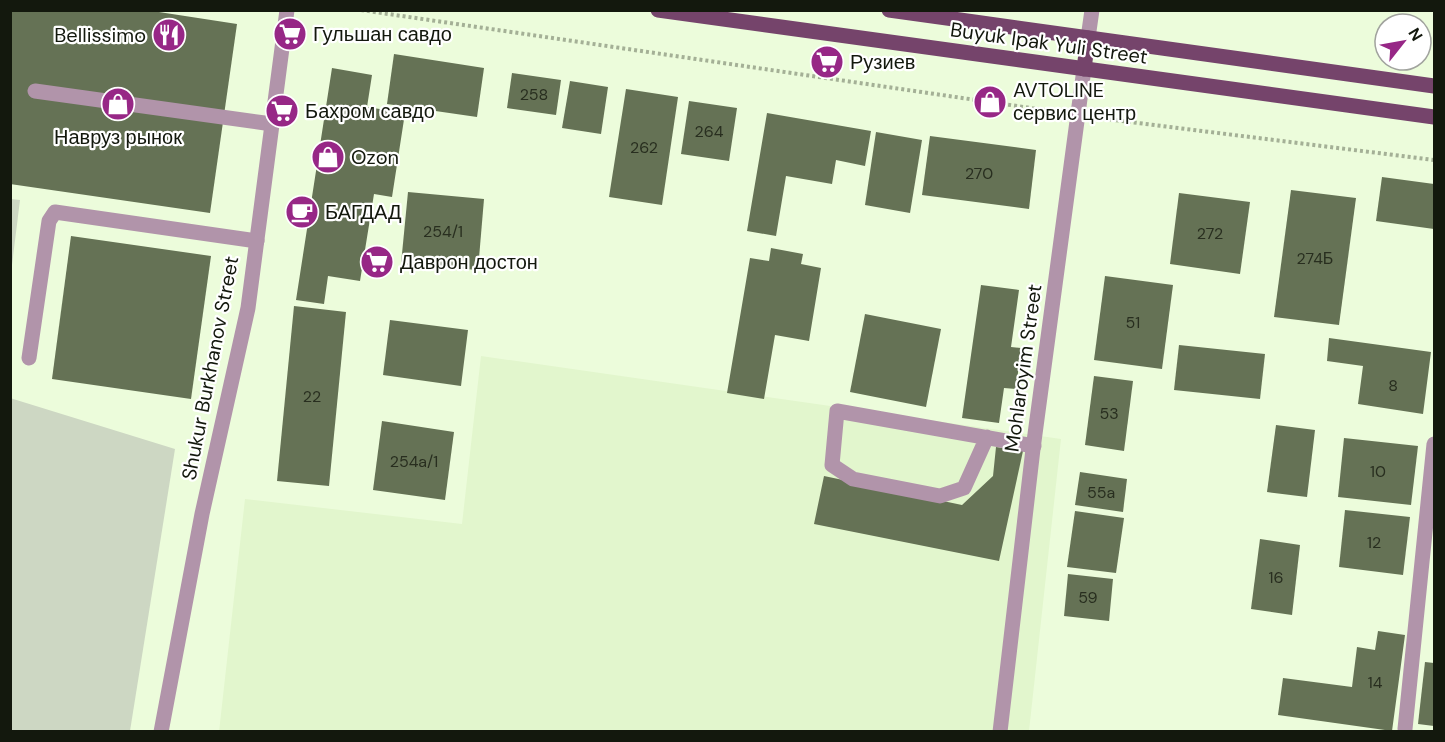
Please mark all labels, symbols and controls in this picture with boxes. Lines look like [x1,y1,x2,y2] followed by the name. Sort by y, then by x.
[1373,12,1433,72] north arrow
[272,16,308,52] supermarket icon: Гульшан савдо
[949,16,1149,70] street label: Buyuk Ipak Yuli Street
[151,17,187,53] restaurant icon: Bellissimo
[313,21,452,47] place label: Гульшан савдо
[54,22,146,48] place label: Bellissimo
[1403,24,1427,45] text: N
[809,44,845,80] supermarket icon: Рузиев
[850,49,915,75] place label: Рузиев
[1013,77,1136,126] place label: AVTOLINE сервис центр
[520,84,548,105] house number: 258
[972,84,1008,120] shop icon: AVTOLINE сервис центр
[100,86,136,122] shop icon: Навруз рынок
[264,93,300,129] supermarket icon: Бахром савдо
[305,98,435,124] place label: Бахром савдо
[695,121,724,142] house number: 264
[54,124,182,150] place label: Навруз рынок
[630,137,658,158] house number: 262
[310,139,346,175] shop icon: Ozon
[351,144,399,170] place label: Ozon
[965,163,993,184] house number: 270
[284,194,320,230] cafe icon: БАГДАД
[325,199,402,225] place label: БАГДАД
[423,221,463,242] house number: 254/1
[1197,223,1223,244] house number: 272
[359,244,395,280] supermarket icon: Даврон достон
[1297,248,1333,269] house number: 274Б
[400,249,538,275] place label: Даврон достон
[176,254,245,482] street label: Shukur Burkhanov Street
[998,282,1048,454] street label: Mohlaroyim Street
[1126,312,1140,333] house number: 51
[1388,375,1398,396] house number: 8
[303,386,321,407] house number: 22
[1099,403,1119,424] house number: 53
[390,451,438,472] house number: 254a/1
[1370,461,1386,482] house number: 10
[1087,482,1115,503] house number: 55a
[1367,532,1381,553] house number: 12
[1268,567,1284,588] house number: 16
[1078,587,1098,608] house number: 59
[1368,672,1383,693] house number: 14

